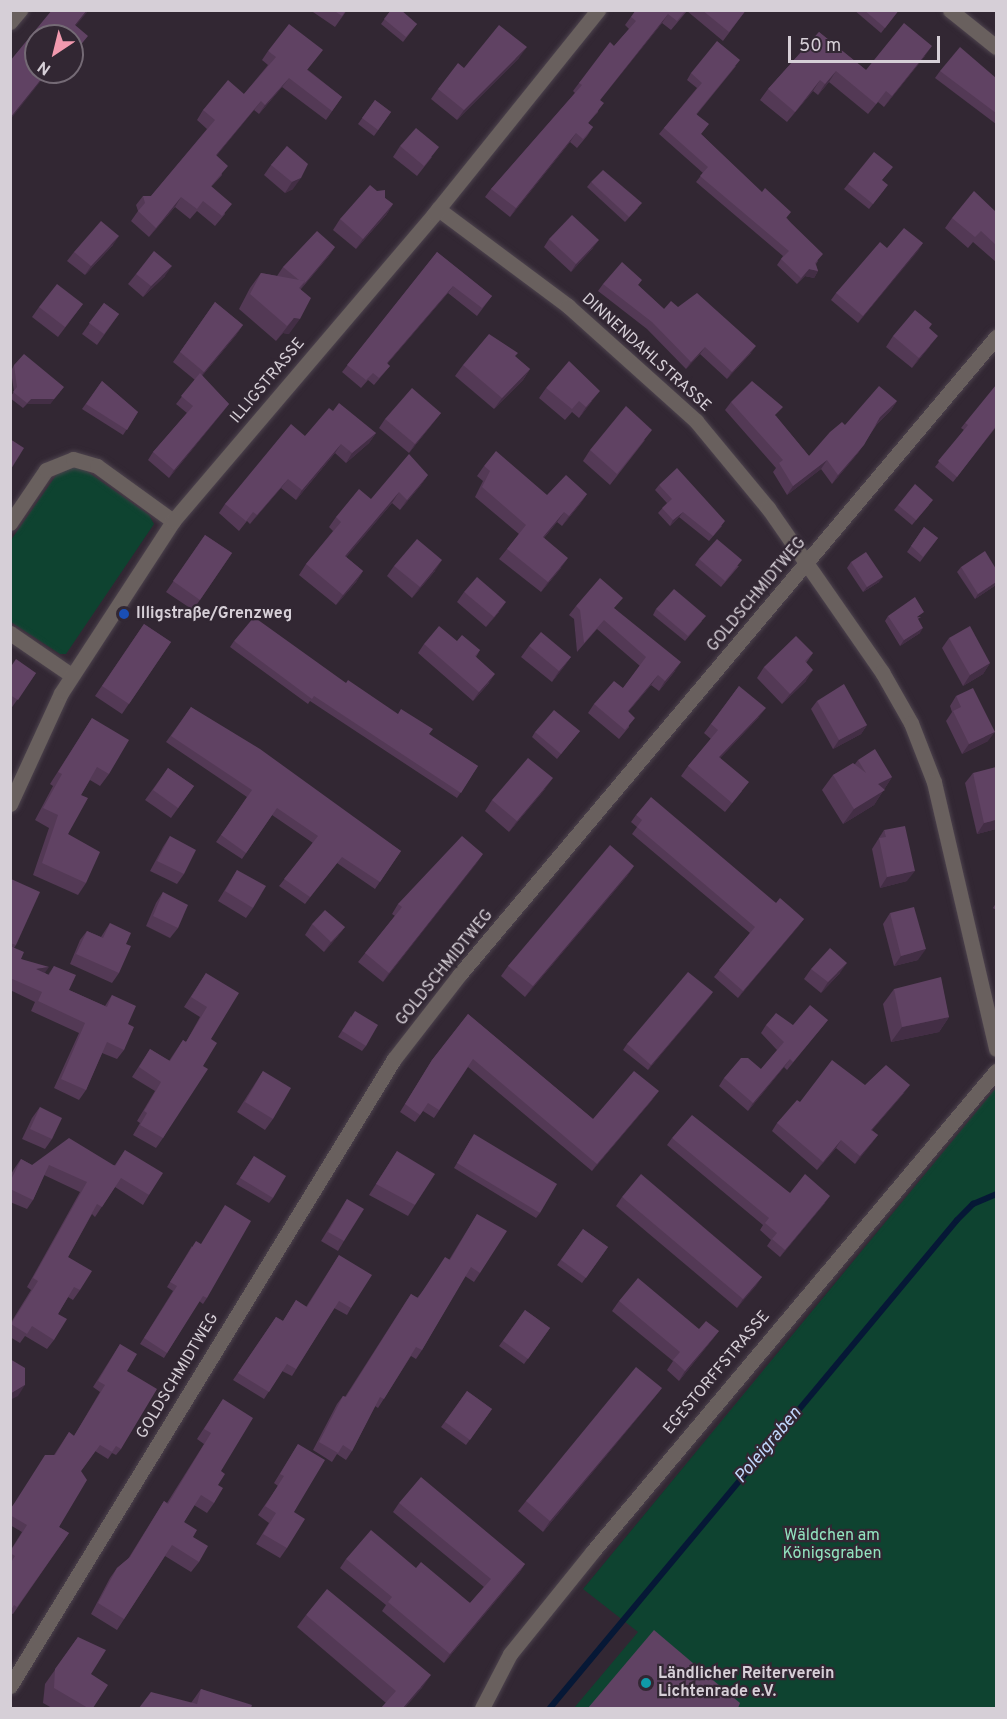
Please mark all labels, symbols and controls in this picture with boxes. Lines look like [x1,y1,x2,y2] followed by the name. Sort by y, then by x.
[24,24,84,84] north arrow
[791,24,942,62] scale bar
[799,35,841,58] text: 50 m
[34,56,55,79] text: N
[577,290,715,416] street label: DINNENDAHLSTRASSE
[227,334,309,428] street label: ILLIGSTRASSE
[704,534,810,656] street label: GOLDSCHMIDTWEG
[136,604,292,624] place label: Illigstraße/Grenzweg
[117,607,131,621] marker: Illigstraße/Grenzweg
[392,906,498,1030] street label: GOLDSCHMIDTWEG
[660,1307,774,1439] street label: EGESTORFFSTRASSE
[133,1310,223,1442] street label: GOLDSCHMIDTWEG
[731,1404,807,1488] water label: Poleigraben
[782,1526,882,1564] park label: Wäldchen am Königsgraben
[658,1664,835,1702] place label: Ländlicher Reiterverein Lichtenrade e.V.
[639,1676,653,1690] marker: Ländlicher Reiterverein Lichtenrade e.V.

